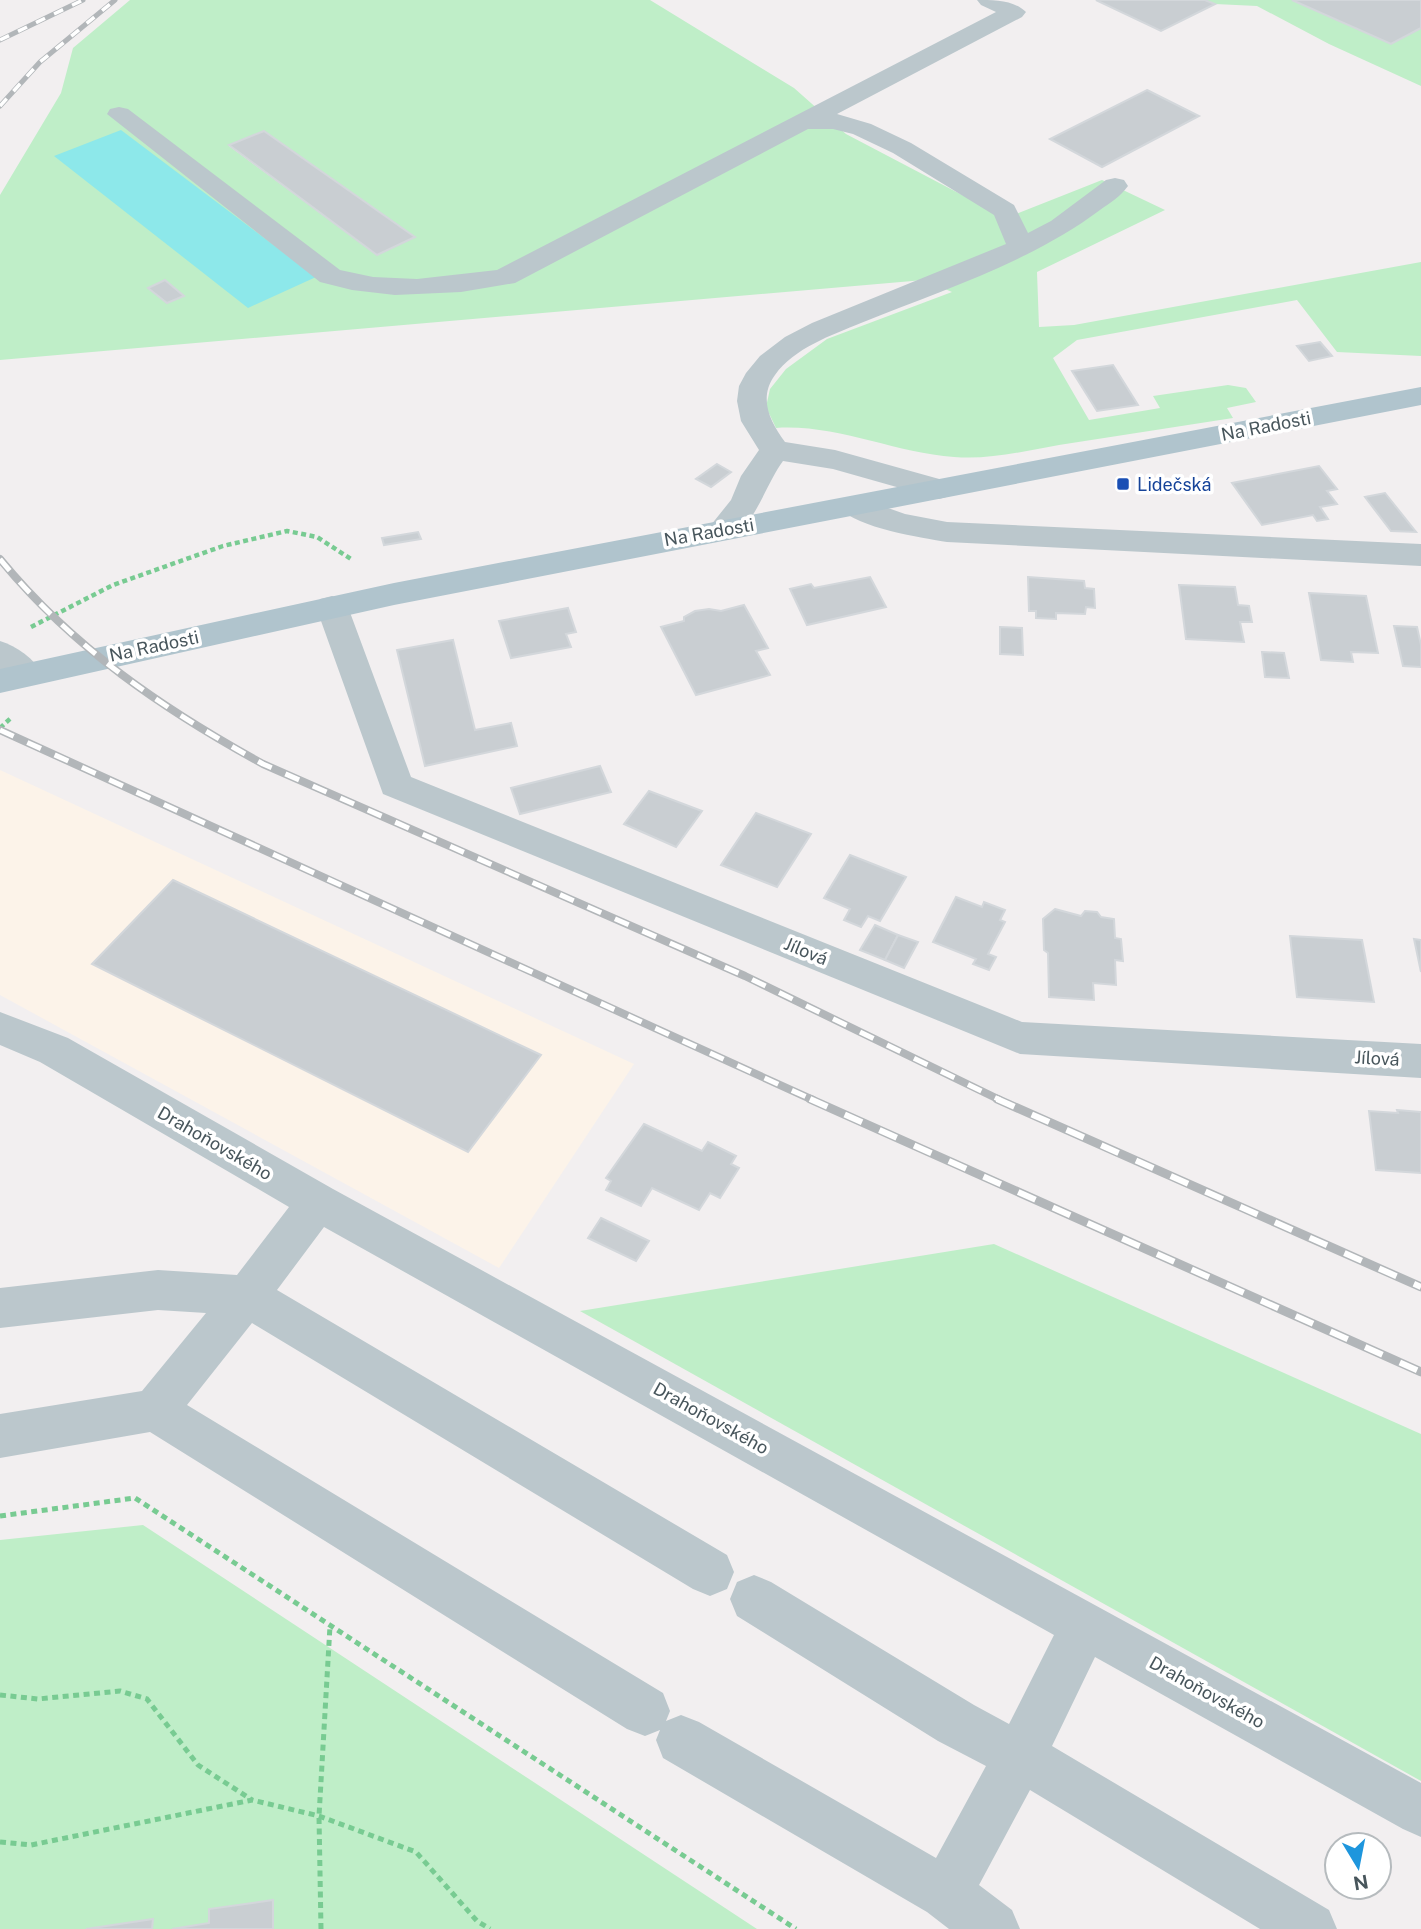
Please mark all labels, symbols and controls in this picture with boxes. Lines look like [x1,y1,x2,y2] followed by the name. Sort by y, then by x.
[1219,407,1313,445] street label: Na Radosti
[1137,474,1211,495] place label: Lidečská
[1115,476,1131,492] marker: Lidečská
[662,514,756,550] street label: Na Radosti
[107,626,201,666] street label: Na Radosti
[781,933,831,969] street label: Jílová
[1354,1046,1400,1070] street label: Jílová
[154,1102,276,1184] street label: Drahoňovského
[650,1378,772,1458] street label: Drahoňovského
[1146,1652,1268,1732] street label: Drahoňovského
[1323,1831,1393,1901] north arrow
[1352,1871,1370,1895] text: N

